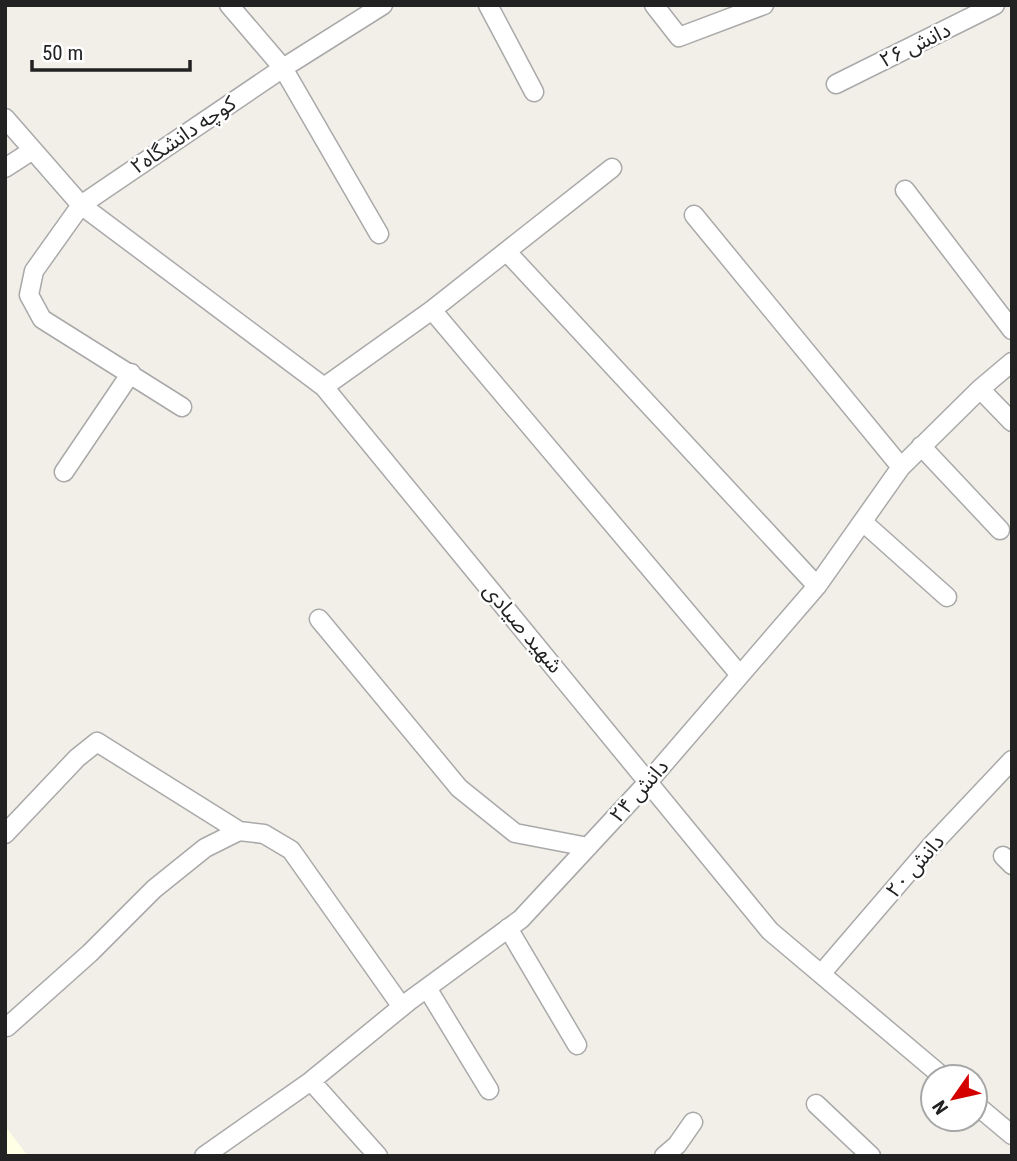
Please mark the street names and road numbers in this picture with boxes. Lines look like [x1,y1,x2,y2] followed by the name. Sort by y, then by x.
[876,18,954,72] street label: دانش ۲۶
[126,91,241,180] street label: کوچه دانشگاه۲
[479,578,567,678] street label: شهید صیادی
[605,755,673,827] street label: دانش ۲۴
[881,829,949,903] street label: دانش ۲۰

